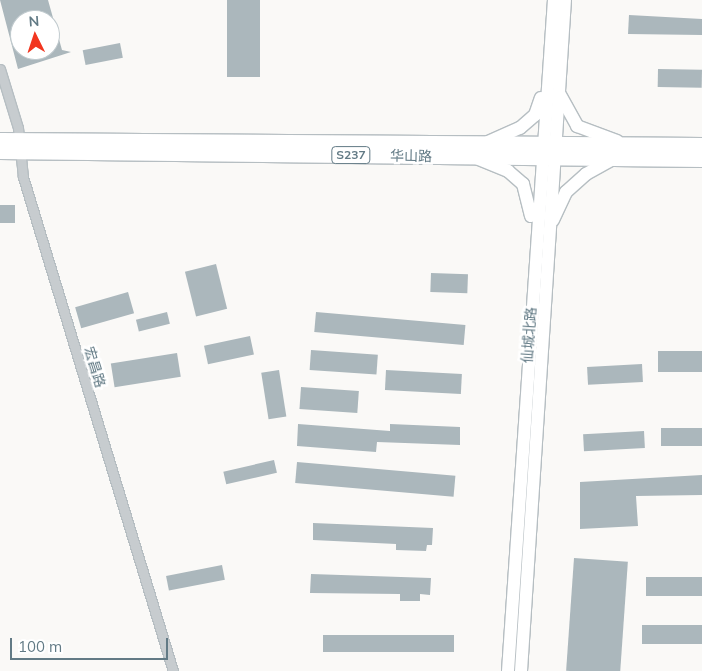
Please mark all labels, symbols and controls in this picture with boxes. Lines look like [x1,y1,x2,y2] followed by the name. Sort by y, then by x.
[10,10,60,60] north arrow
[28,12,40,30] text: N
[331,146,371,164] road number: S237
[390,147,432,165] street label: 华山路
[519,306,539,364] street label: 仙城北路
[81,344,109,390] street label: 宏昌路
[12,628,170,660] scale bar
[18,637,62,656] text: 100 m

